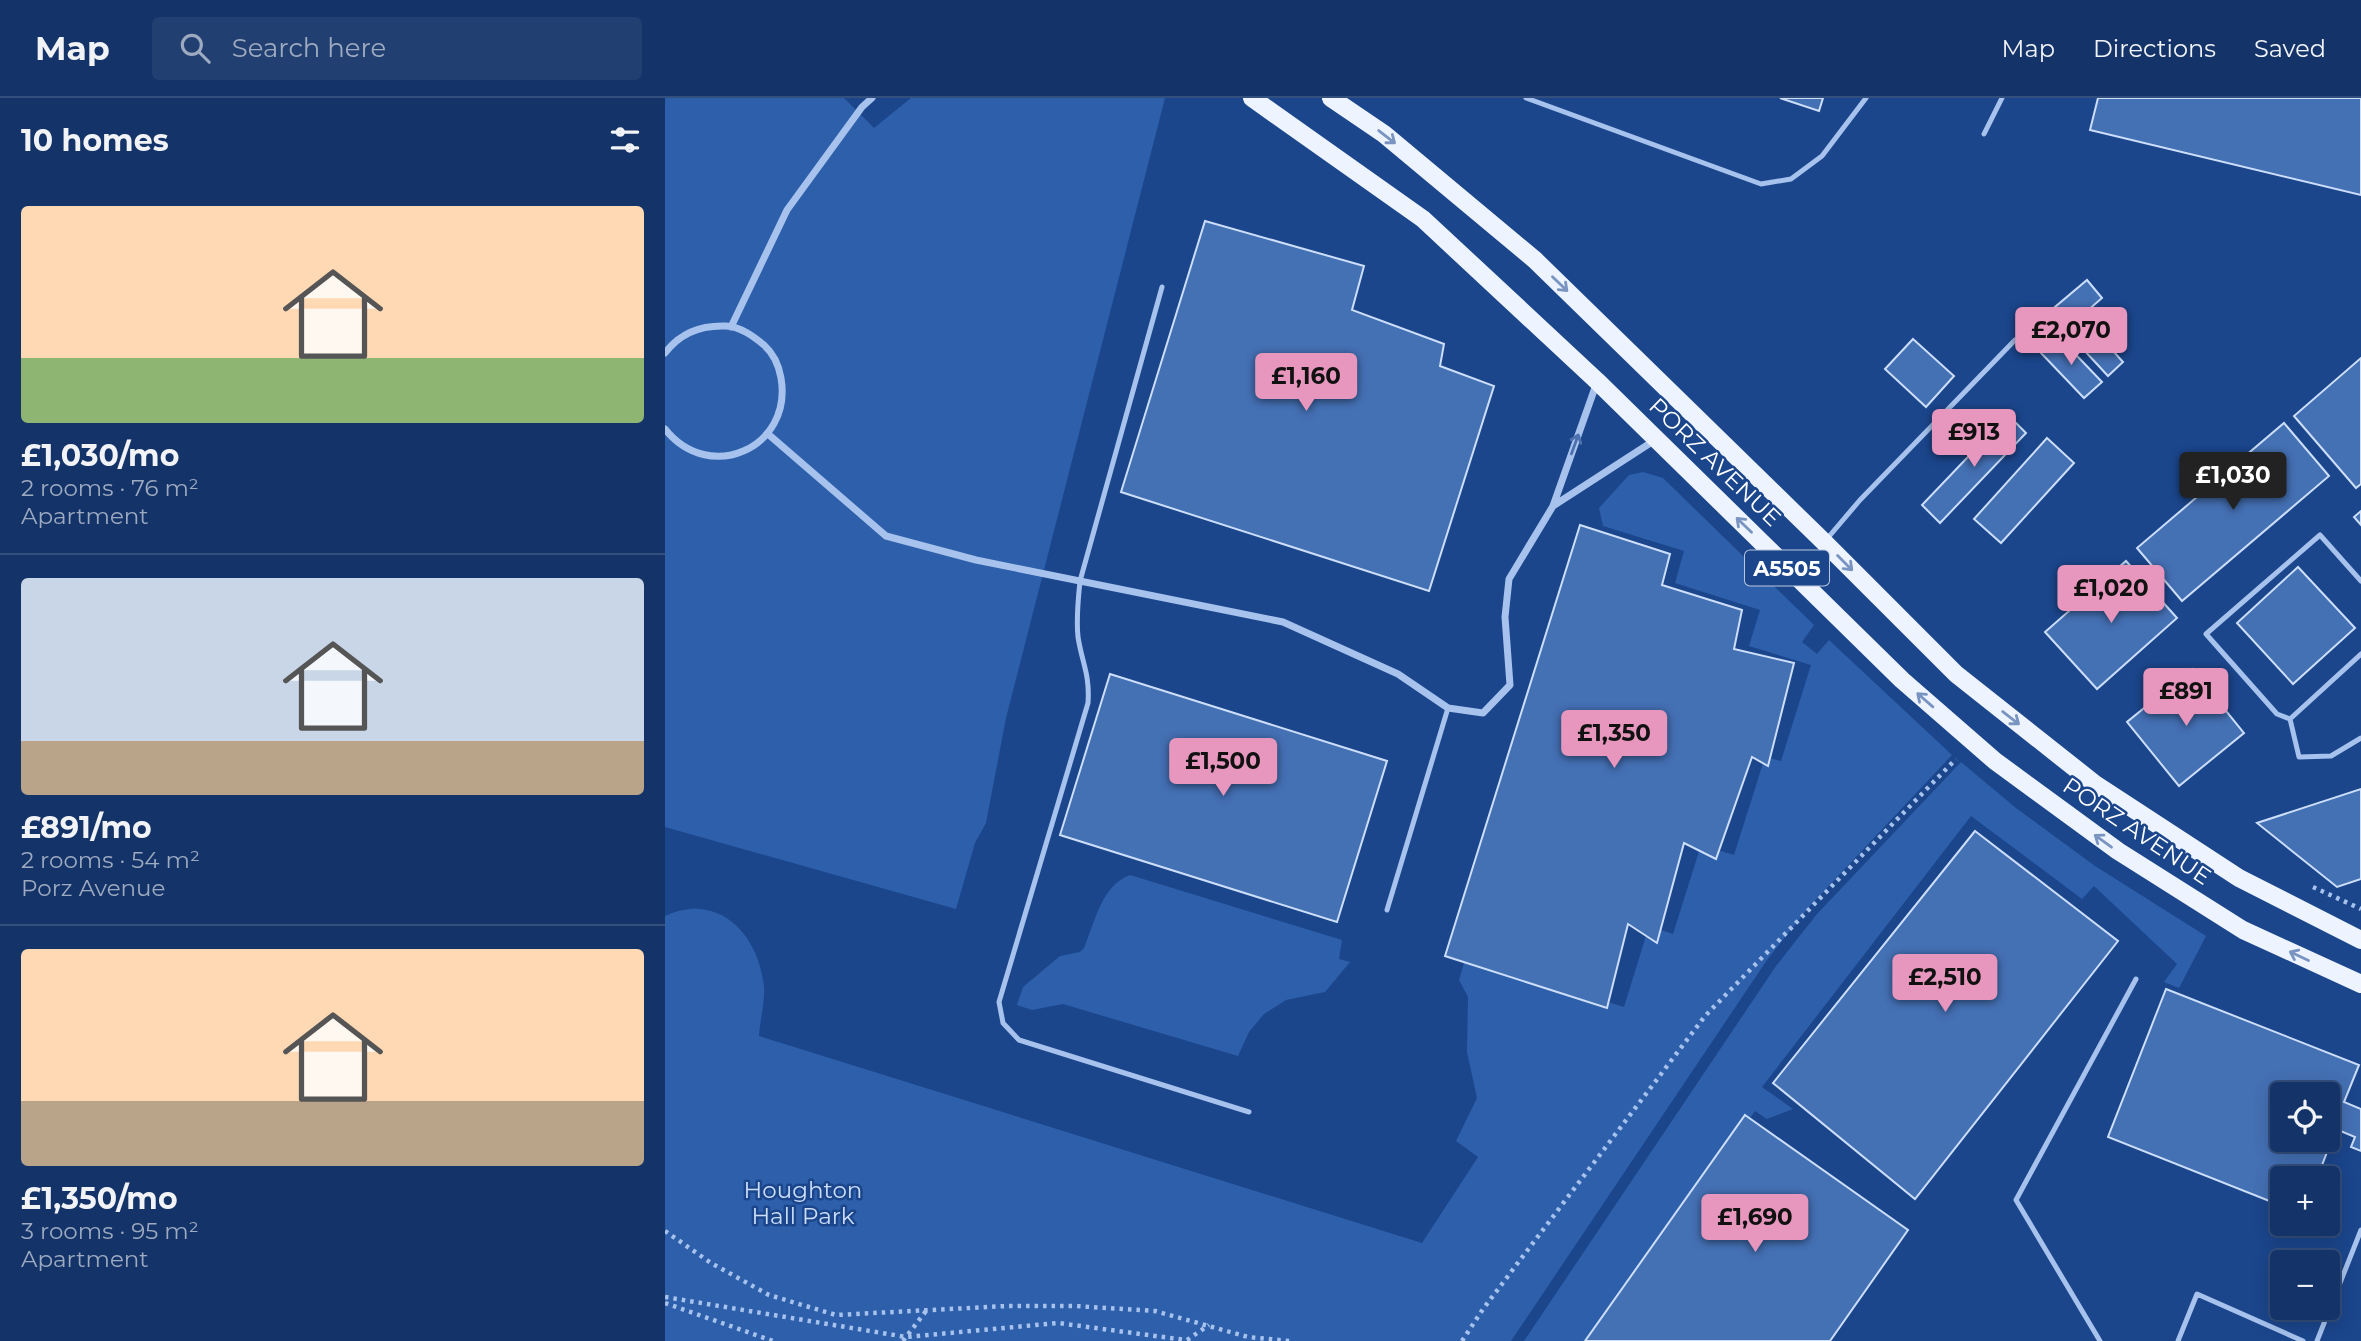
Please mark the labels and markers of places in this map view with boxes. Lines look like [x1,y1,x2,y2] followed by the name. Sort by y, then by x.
[2014,308,2128,367] pin: £2,070
[1249,354,1363,413] pin: £1,160
[1933,410,2015,469] pin: £913
[2176,452,2290,512] pin: £1,030
[2054,566,2168,625] pin: £1,020
[2145,668,2227,728] pin: £891
[1557,710,1671,770] pin: £1,350
[1166,738,1280,798] pin: £1,500
[1888,954,2002,1014] pin: £2,510
[1698,1194,1812,1254] pin: £1,690

